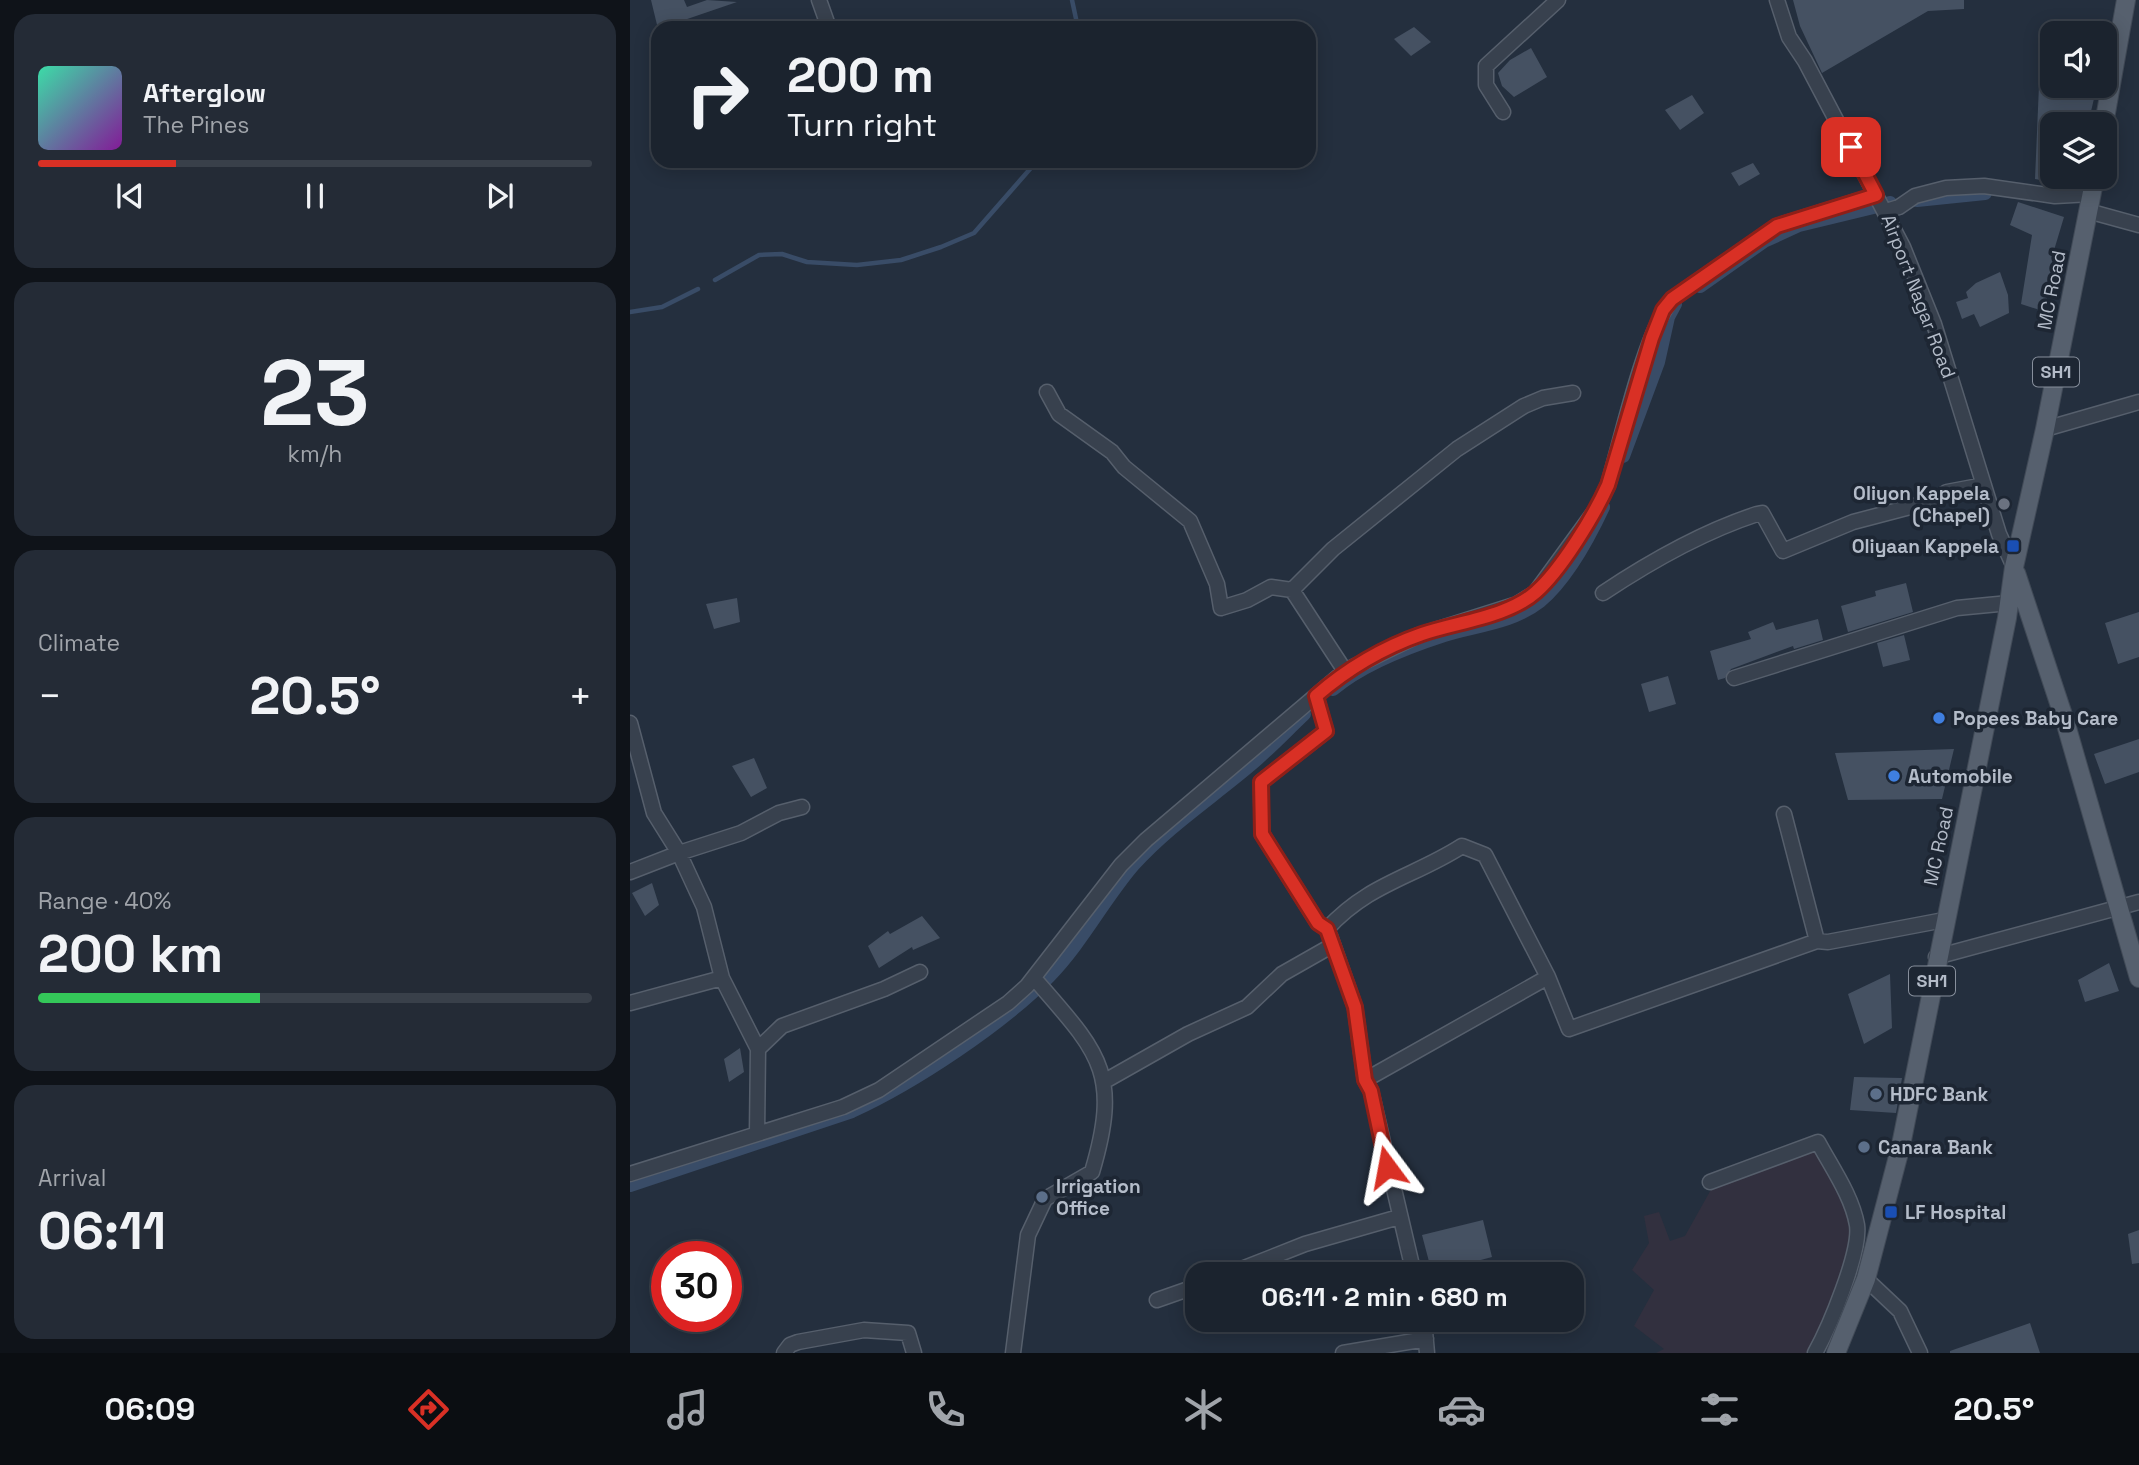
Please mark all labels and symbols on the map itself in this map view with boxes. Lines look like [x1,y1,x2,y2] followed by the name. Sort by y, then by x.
[1821,117,1881,177] pin
[1876,211,1961,382] street label: Airport Nagar Road
[2032,248,2071,332] street label: MC Road
[2033,358,2079,386] road number: SH1
[1853,481,1990,528] place label: Oliyon Kappela (Chapel)
[1996,496,2012,512] marker: Oliyon Kappela (Chapel)
[1852,534,1999,559] place label: Oliyaan Kappela
[2005,538,2021,554] marker: Oliyaan Kappela
[1953,706,2118,731] place label: Popees Baby Care
[1931,710,1947,726] marker: Popees Baby Care
[1908,764,2013,789] place label: Automobile
[1886,768,1902,784] marker: Automobile
[1918,804,1959,888] street label: MC Road
[1909,966,1955,996] road number: SH1
[1890,1082,1989,1107] place label: HDFC Bank
[1868,1086,1884,1102] marker: HDFC Bank
[1350,1130,1424,1204] position arrow
[1878,1135,1993,1160] place label: Canara Bank
[1856,1139,1872,1155] marker: Canara Bank
[1056,1174,1141,1221] place label: Irrigation Office
[1034,1189,1050,1205] marker: Irrigation Office
[1905,1200,2006,1225] place label: LF Hospital
[1883,1204,1899,1220] marker: LF Hospital
[651,1241,742,1332] speed limit sign: 30

